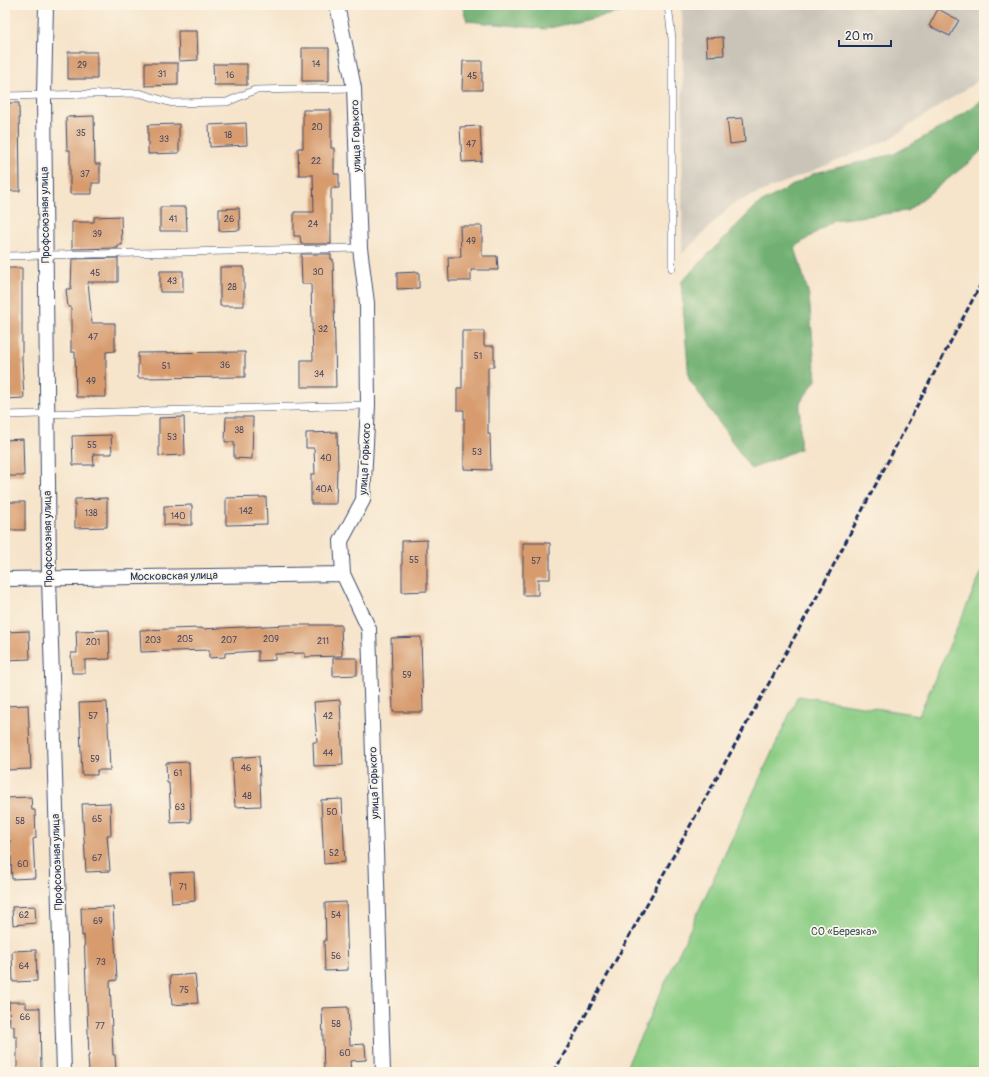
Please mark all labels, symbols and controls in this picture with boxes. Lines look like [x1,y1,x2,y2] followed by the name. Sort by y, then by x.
[839,22,891,48] scale bar
[845,29,874,44] text: 20 m
[312,59,321,70] house number: 14
[77,60,87,71] house number: 29
[158,69,166,80] house number: 31
[226,70,234,81] house number: 16
[467,71,477,82] house number: 45
[348,99,364,173] street label: улица Горького
[311,122,323,133] house number: 20
[76,128,86,139] house number: 35
[224,130,232,141] house number: 18
[159,134,169,145] house number: 33
[466,139,476,150] house number: 47
[311,156,321,167] house number: 22
[38,167,52,263] street label: Профсоюзная улица
[80,169,90,180] house number: 37
[169,214,177,225] house number: 41
[224,214,234,225] house number: 26
[308,219,319,230] house number: 24
[92,229,102,240] house number: 39
[466,236,476,247] house number: 49
[312,267,324,278] house number: 30
[90,268,100,279] house number: 45
[167,276,177,287] house number: 43
[227,282,237,293] house number: 28
[318,324,328,335] house number: 32
[88,332,98,343] house number: 47
[474,351,482,362] house number: 51
[220,360,230,371] house number: 36
[162,361,170,372] house number: 51
[314,369,325,380] house number: 34
[86,376,96,387] house number: 49
[357,422,373,497] street label: улица Горького
[234,425,244,436] house number: 38
[167,432,177,443] house number: 53
[87,440,97,451] house number: 55
[472,447,482,458] house number: 53
[320,453,332,464] house number: 40
[315,484,333,495] house number: 40А
[41,491,55,587] street label: Профсоюзная улица
[239,506,253,517] house number: 142
[84,508,98,519] house number: 138
[171,511,185,522] house number: 140
[409,555,419,566] house number: 55
[531,556,541,567] house number: 57
[130,569,218,583] street label: Московская улица
[177,634,193,645] house number: 205
[263,634,279,645] house number: 209
[145,635,161,646] house number: 203
[221,635,237,646] house number: 207
[317,636,329,647] house number: 211
[86,637,100,648] house number: 201
[402,670,412,681] house number: 59
[88,711,98,722] house number: 57
[323,711,333,722] house number: 42
[366,746,382,820] street label: улица Горького
[323,748,334,759] house number: 44
[90,754,100,765] house number: 59
[241,763,251,774] house number: 46
[174,768,182,779] house number: 61
[242,791,252,802] house number: 48
[175,802,185,813] house number: 63
[326,807,338,818] house number: 50
[49,814,65,910] street label: Профсоюзная улица
[92,814,102,825] house number: 65
[15,816,25,827] house number: 58
[329,848,339,859] house number: 52
[92,853,102,864] house number: 67
[17,859,29,870] house number: 60
[179,882,187,893] house number: 71
[19,910,29,921] house number: 62
[331,910,342,921] house number: 54
[93,916,103,927] house number: 69
[811,925,877,938] park label: СО «Березка»
[331,951,341,962] house number: 56
[96,957,106,968] house number: 73
[19,961,30,972] house number: 64
[179,985,189,996] house number: 75
[20,1012,30,1023] house number: 66
[331,1019,341,1030] house number: 58
[95,1021,105,1032] house number: 77
[339,1048,351,1059] house number: 60

